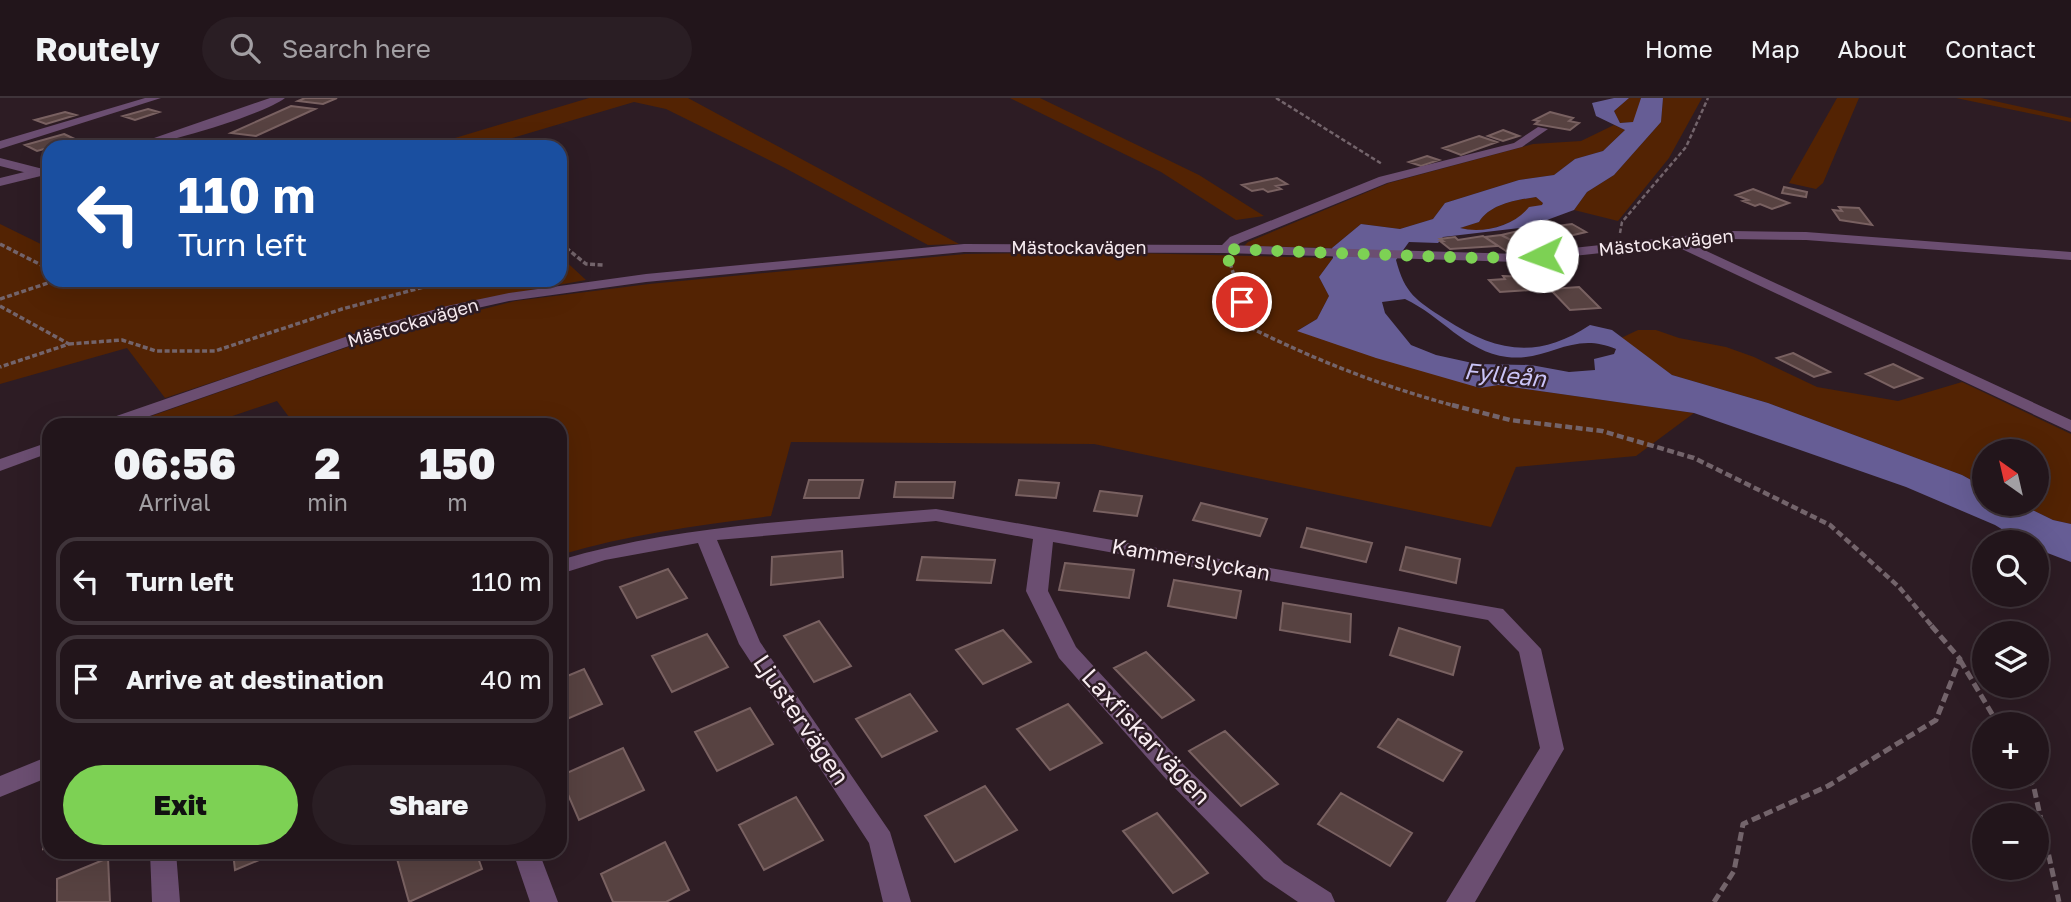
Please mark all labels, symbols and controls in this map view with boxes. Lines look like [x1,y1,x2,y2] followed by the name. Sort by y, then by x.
[202,17,692,80] search box
[35,29,160,68] text: Routely
[226,29,264,67] icon: search
[282,33,431,64] text: Search here
[1645,34,1713,63] text: Home
[1751,34,1800,63] text: Map
[1838,34,1907,63] text: About
[1945,34,2036,63] text: Contact
[178,165,315,224] text: 110 m
[63,168,154,259] icon: left
[1505,219,1579,293] position arrow
[1597,224,1734,260] street label: Mästockavägen
[178,225,307,263] text: Turn left
[1011,236,1147,258] street label: Mästockavägen
[1212,272,1272,332] pin
[1223,283,1261,321] icon: arrive
[345,293,481,351] street label: Mästockavägen
[1463,356,1548,392] water label: Fylleån
[113,438,236,488] text: 06:56
[315,438,341,488] text: 2
[419,438,496,488] text: 150
[1972,439,2049,516] north arrow
[1972,439,2049,880] map controls
[139,488,211,516] text: Arrival
[307,488,348,516] text: min
[447,488,468,516] text: m
[1972,530,2049,607] button: search
[1110,532,1272,586] street label: Kammerslyckan
[67,562,105,600] icon: left
[126,566,234,597] text: Turn left
[471,566,542,597] text: 110 m
[1972,621,2049,698] button: layers
[748,648,856,790] street label: Ljustervägen
[67,660,105,698] icon: arrive
[1077,662,1218,810] street label: Laxfiskarvägen
[126,664,384,695] text: Arrive at destination
[481,664,542,695] text: 40 m
[1972,712,2049,789] button: +
[63,765,298,845] button: Exit
[312,765,546,845] button: Share
[1972,803,2049,880] button: −

